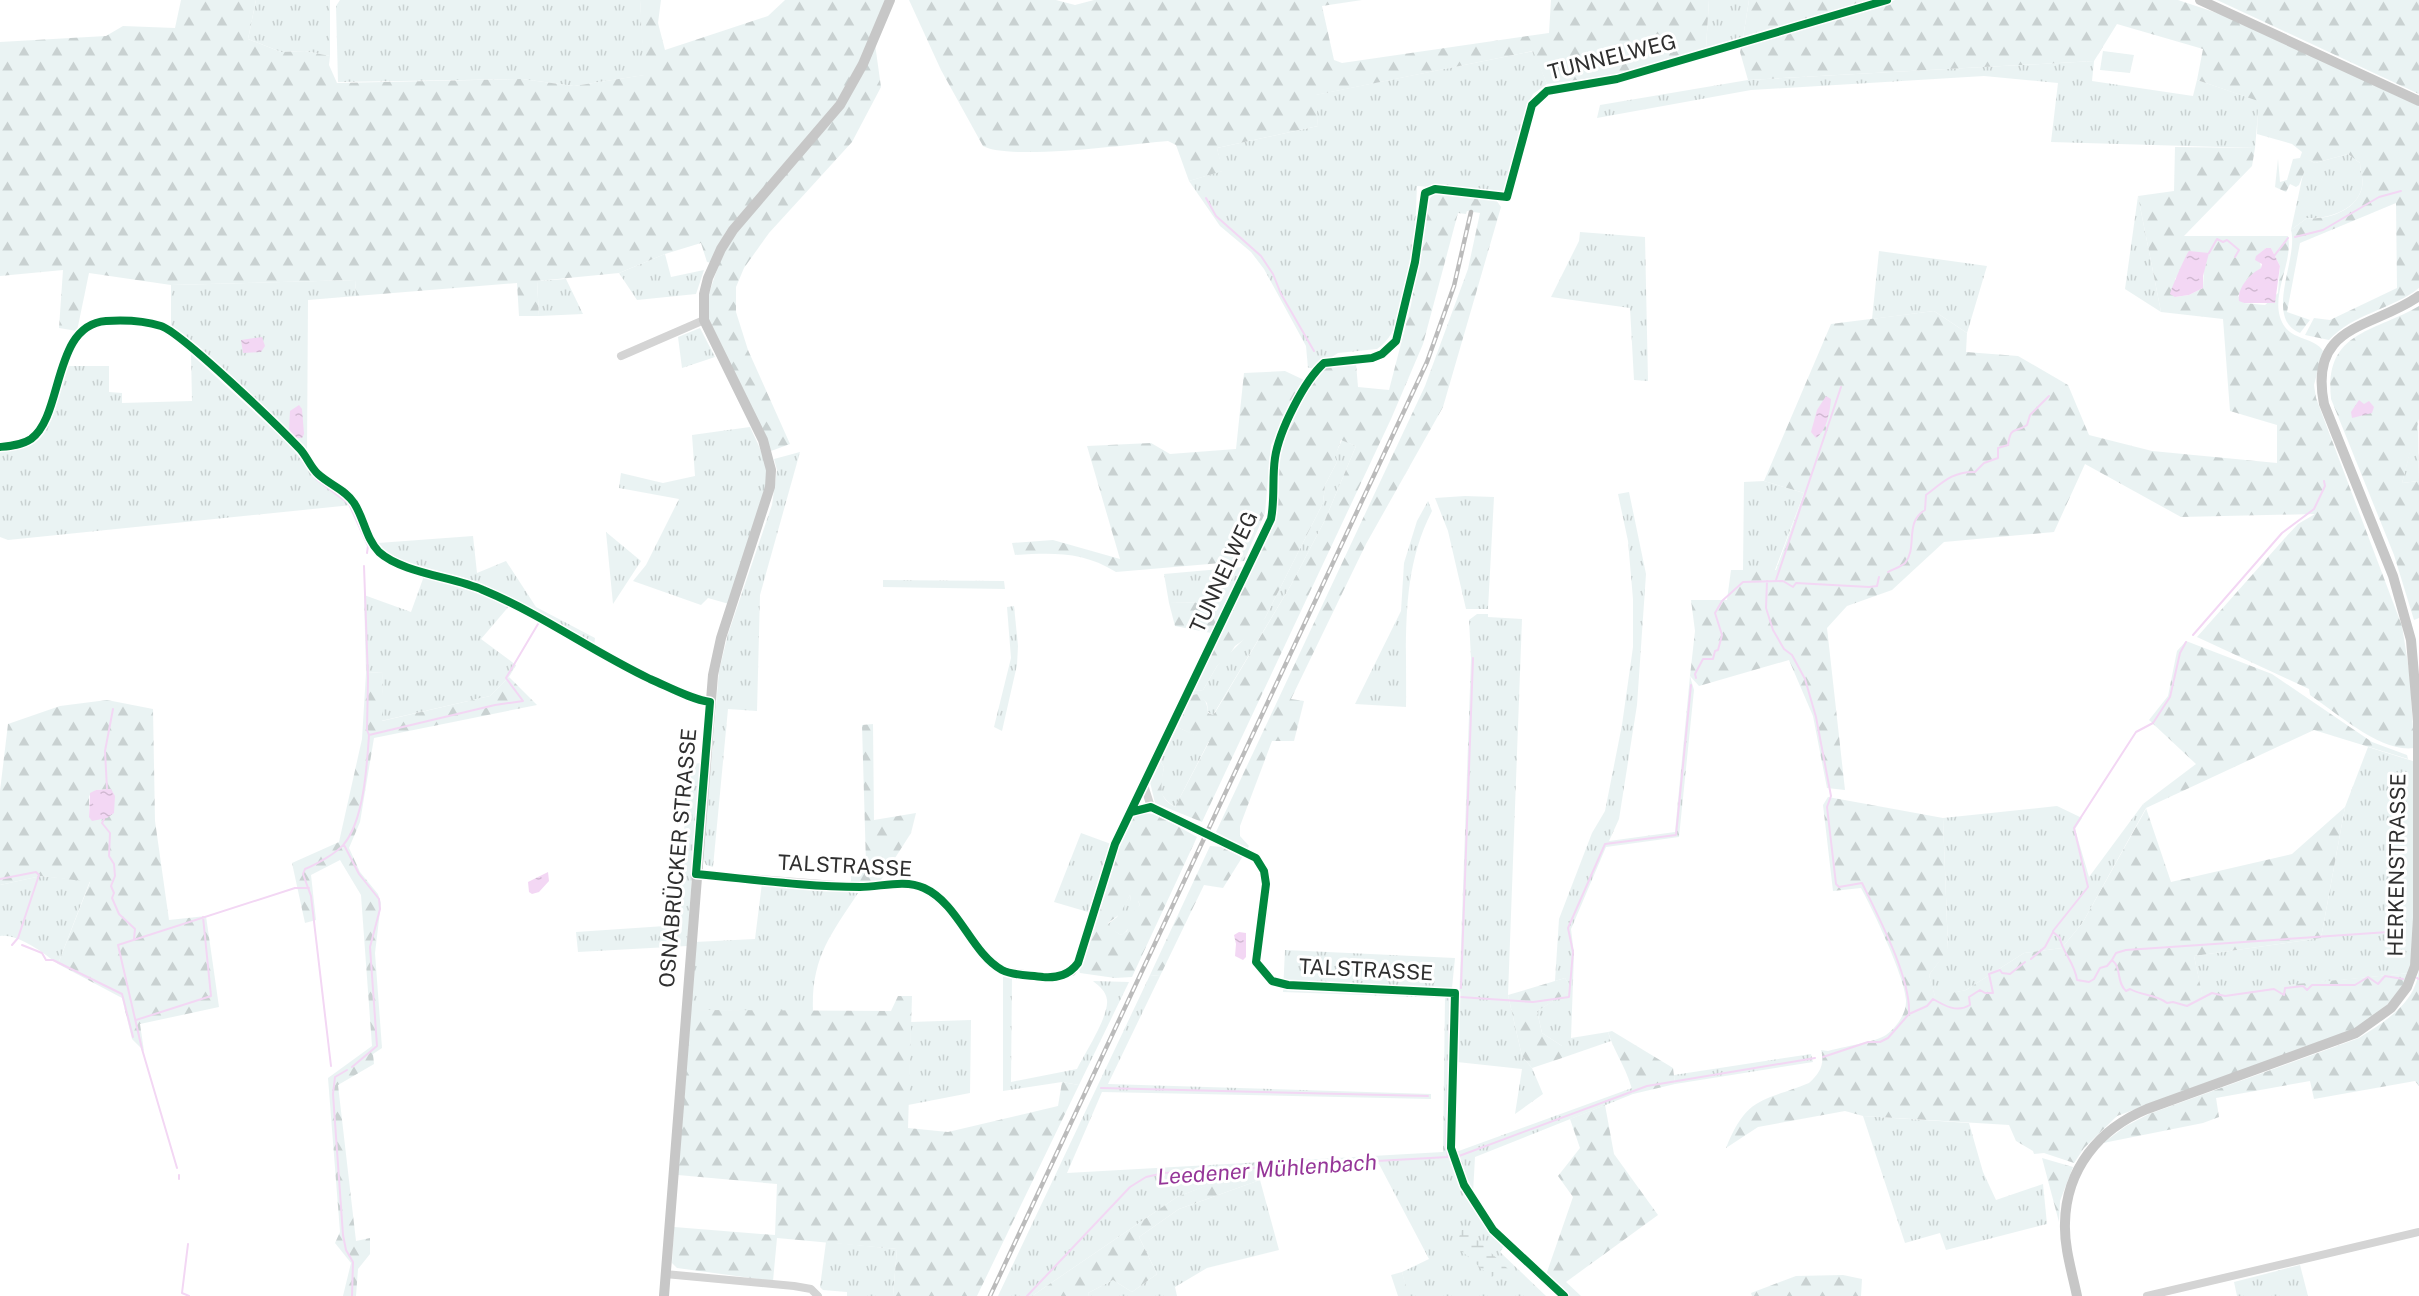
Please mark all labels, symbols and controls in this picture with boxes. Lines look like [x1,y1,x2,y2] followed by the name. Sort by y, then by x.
[1545,29,1679,85] street label: TUNNELWEG
[1184,507,1263,637] street label: TUNNELWEG
[654,727,701,989] street label: OSNABRÜCKER STRASSE
[2382,773,2411,957] street label: HERKENSTRASSE
[777,850,913,881] street label: TALSTRASSE
[1298,954,1434,985] street label: TALSTRASSE
[1156,1148,1378,1190] water label: Leedener Mühlenbach

